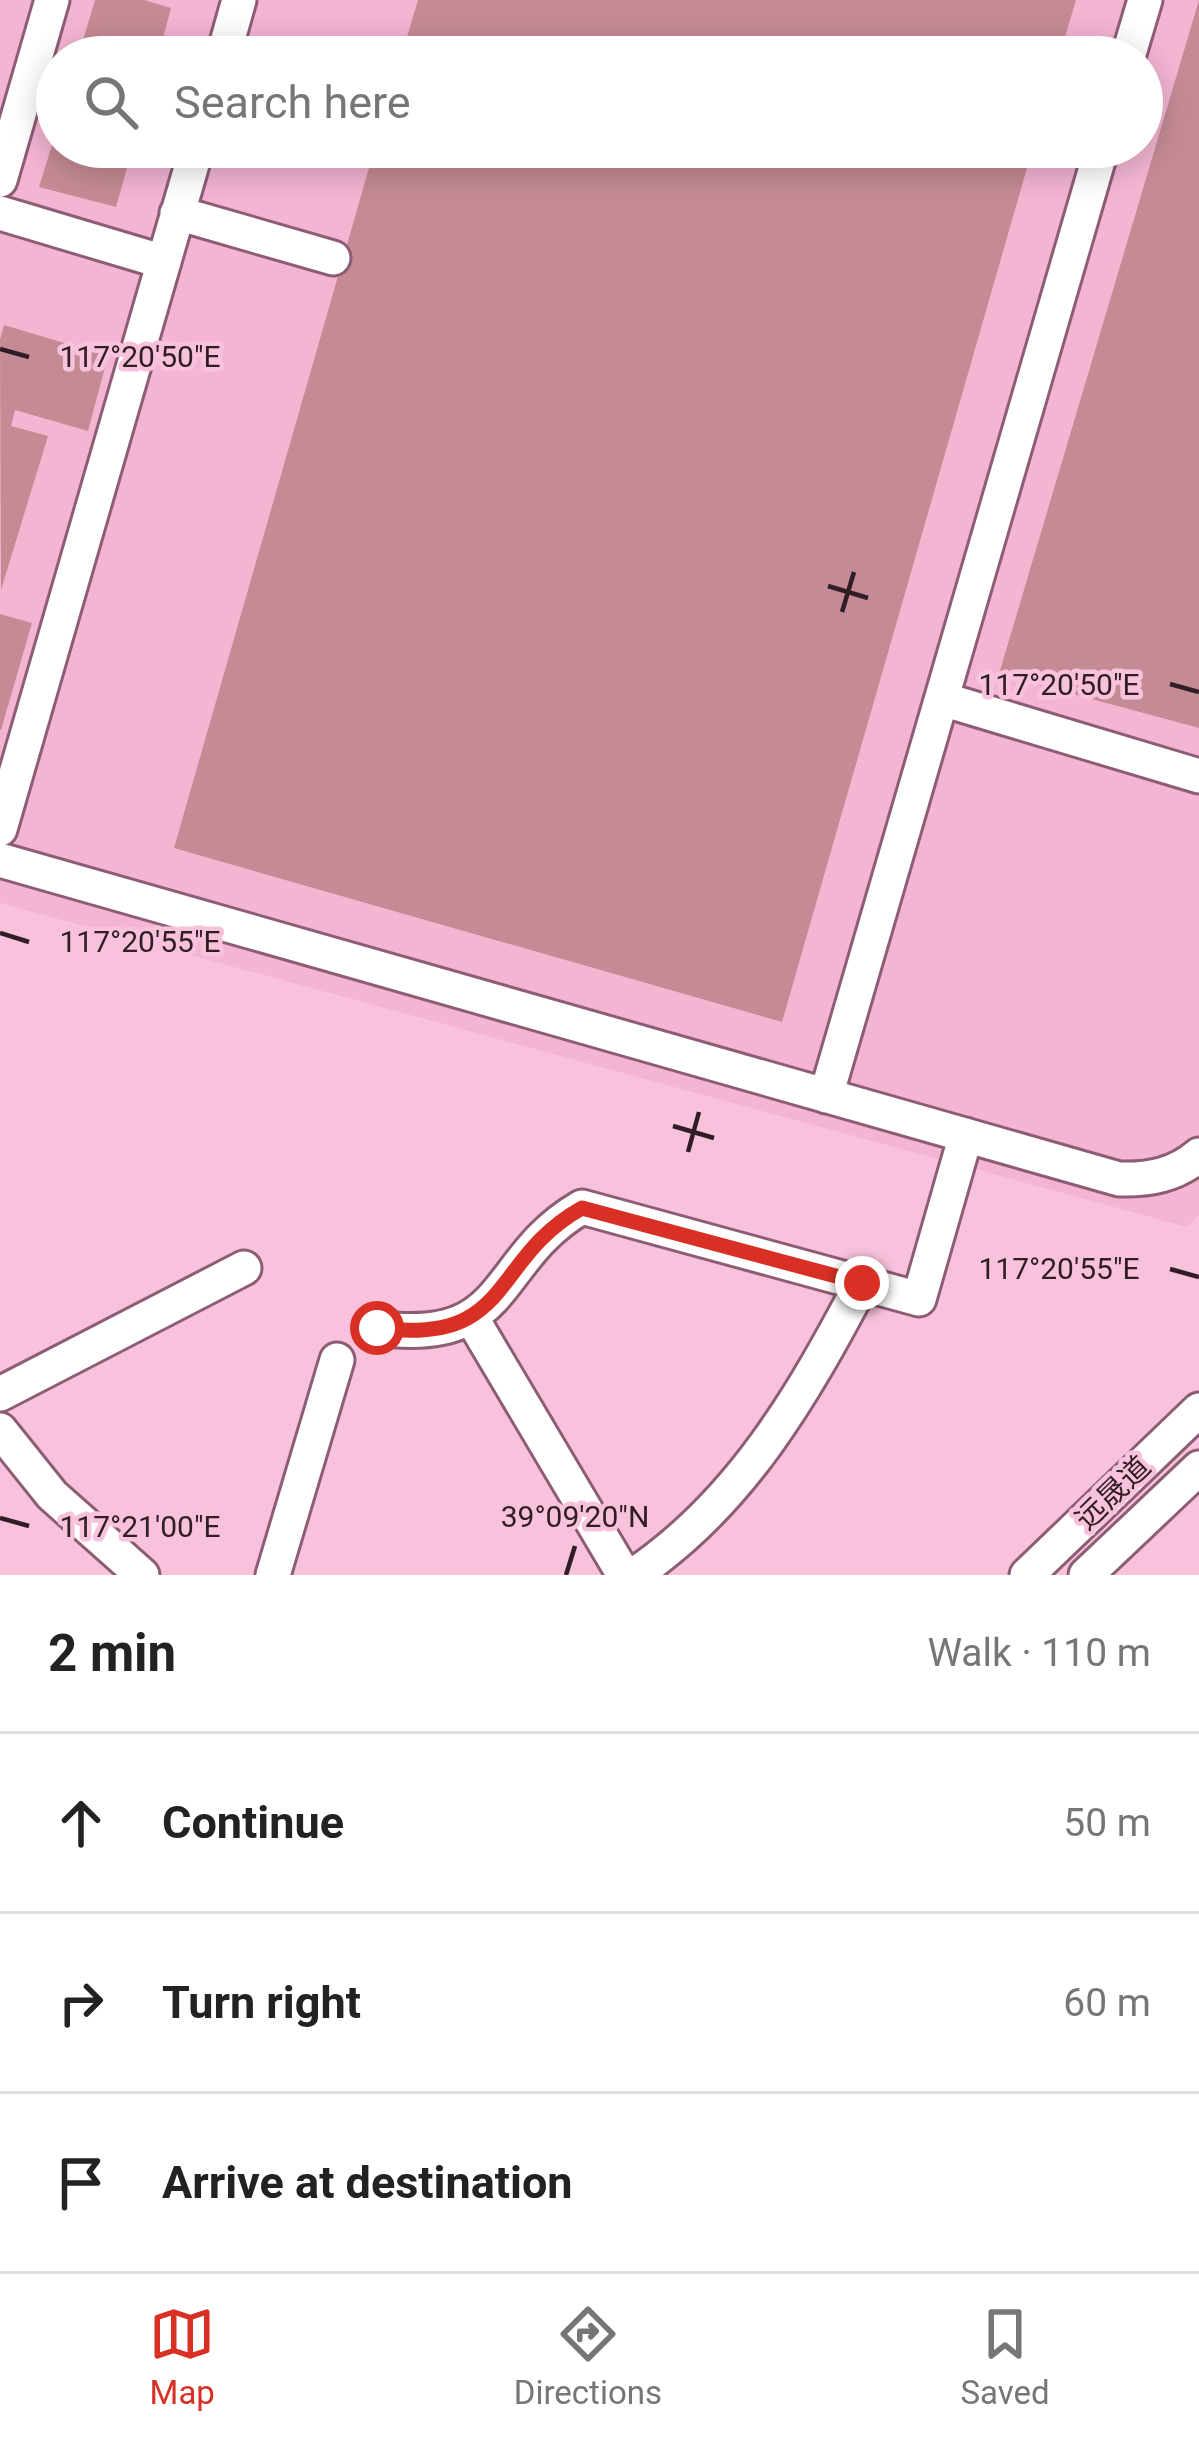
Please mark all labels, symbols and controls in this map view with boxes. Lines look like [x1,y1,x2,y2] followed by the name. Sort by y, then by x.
[36,36,1163,168] search box
[78,69,144,135] icon: search
[174,76,411,129] text: Search here
[59,339,221,374] text: 117°20'50"E
[978,667,1140,702] text: 117°20'50"E
[59,924,221,959] text: 117°20'55"E
[978,1251,1140,1286] text: 117°20'55"E
[835,1256,889,1310] route end
[350,1301,404,1355] route start
[1068,1449,1157,1536] street label: 远晟道
[501,1499,649,1534] text: 39°09'20"N
[59,1509,221,1544] text: 117°21'00"E
[48,1624,176,1683] text: 2 min
[927,1630,1151,1676] text: Walk · 110 m
[48,1790,114,1856] icon: ahead
[162,1796,344,1849] text: Continue
[1063,1800,1151,1846] text: 50 m
[48,1970,114,2036] icon: right
[162,1976,361,2029] text: Turn right
[1063,1980,1151,2026] text: 60 m
[48,2150,114,2216] icon: arrive
[162,2156,573,2209] text: Arrive at destination
[149,2301,215,2412] tab: Map
[514,2301,662,2412] tab: Directions
[961,2301,1050,2412] tab: Saved

